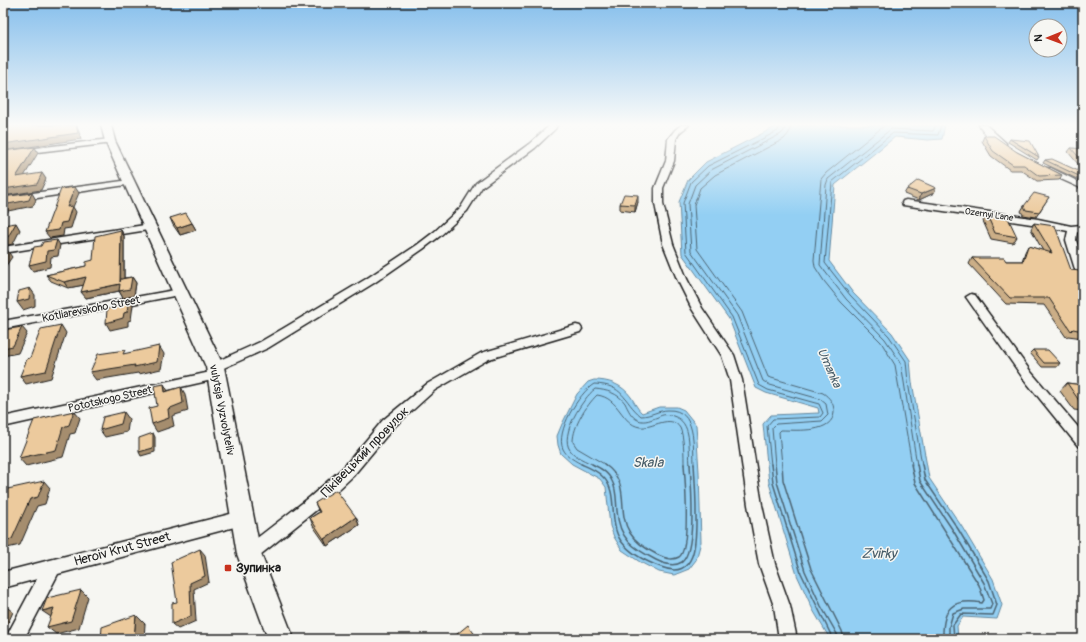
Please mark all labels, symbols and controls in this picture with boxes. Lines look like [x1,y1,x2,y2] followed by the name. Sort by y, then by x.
[1028,18,1068,58] north arrow
[1032,34,1045,42] text: N
[964,206,1015,224] street label: Ozernyi Lane
[41,293,142,325] street label: Kotliarevskoho Street
[814,346,845,391] water label: Umanka
[207,363,237,456] street label: vulytsja Vyzvolyteliv
[67,383,154,415] street label: Pototskogo Street
[318,403,413,501] street label: Піківецький провулок
[633,454,665,471] water label: Skala
[72,528,173,570] street label: Heroiv Krut Street
[861,545,899,562] water label: Zvirky
[236,560,281,576] place label: Зупинка
[223,563,233,573] marker: Зупинка

